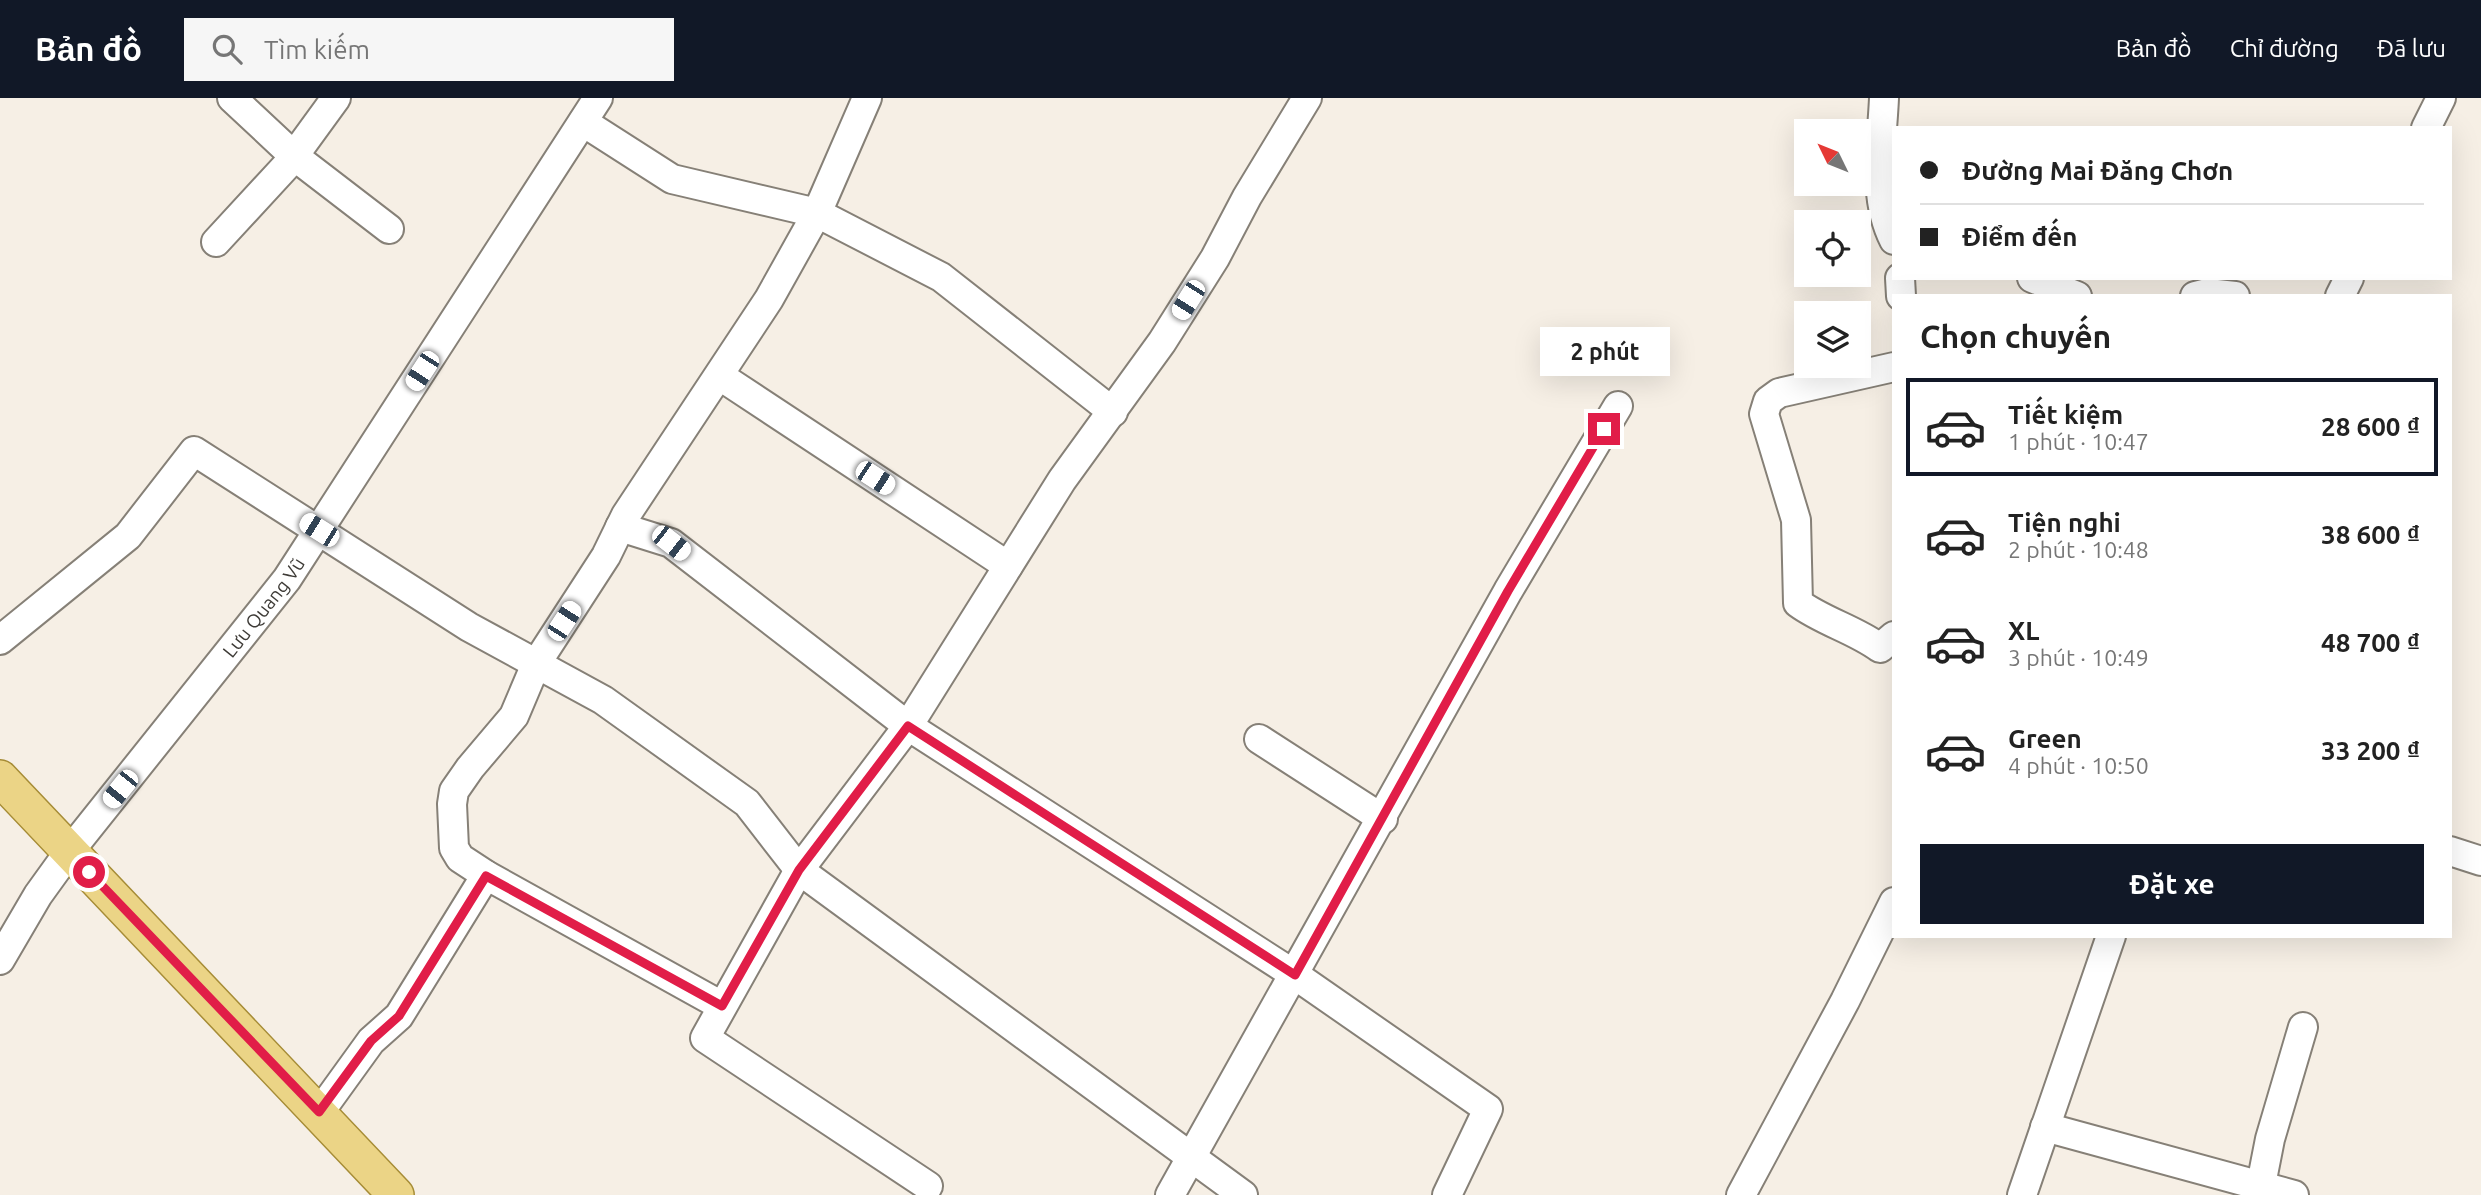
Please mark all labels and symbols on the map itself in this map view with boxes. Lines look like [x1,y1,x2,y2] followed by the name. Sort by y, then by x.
[1794,119,1871,196] north arrow
[1168,277,1209,323] car
[1539,328,1669,376] callout: 2 phút
[402,348,443,394] car
[1588,413,1620,445] route end
[852,458,899,498] car
[296,510,343,550] car
[648,522,695,564] car
[218,553,309,662] street label: Lưu Quang Vũ
[544,598,585,644] car
[99,766,142,812] car
[73,856,105,888] route start

